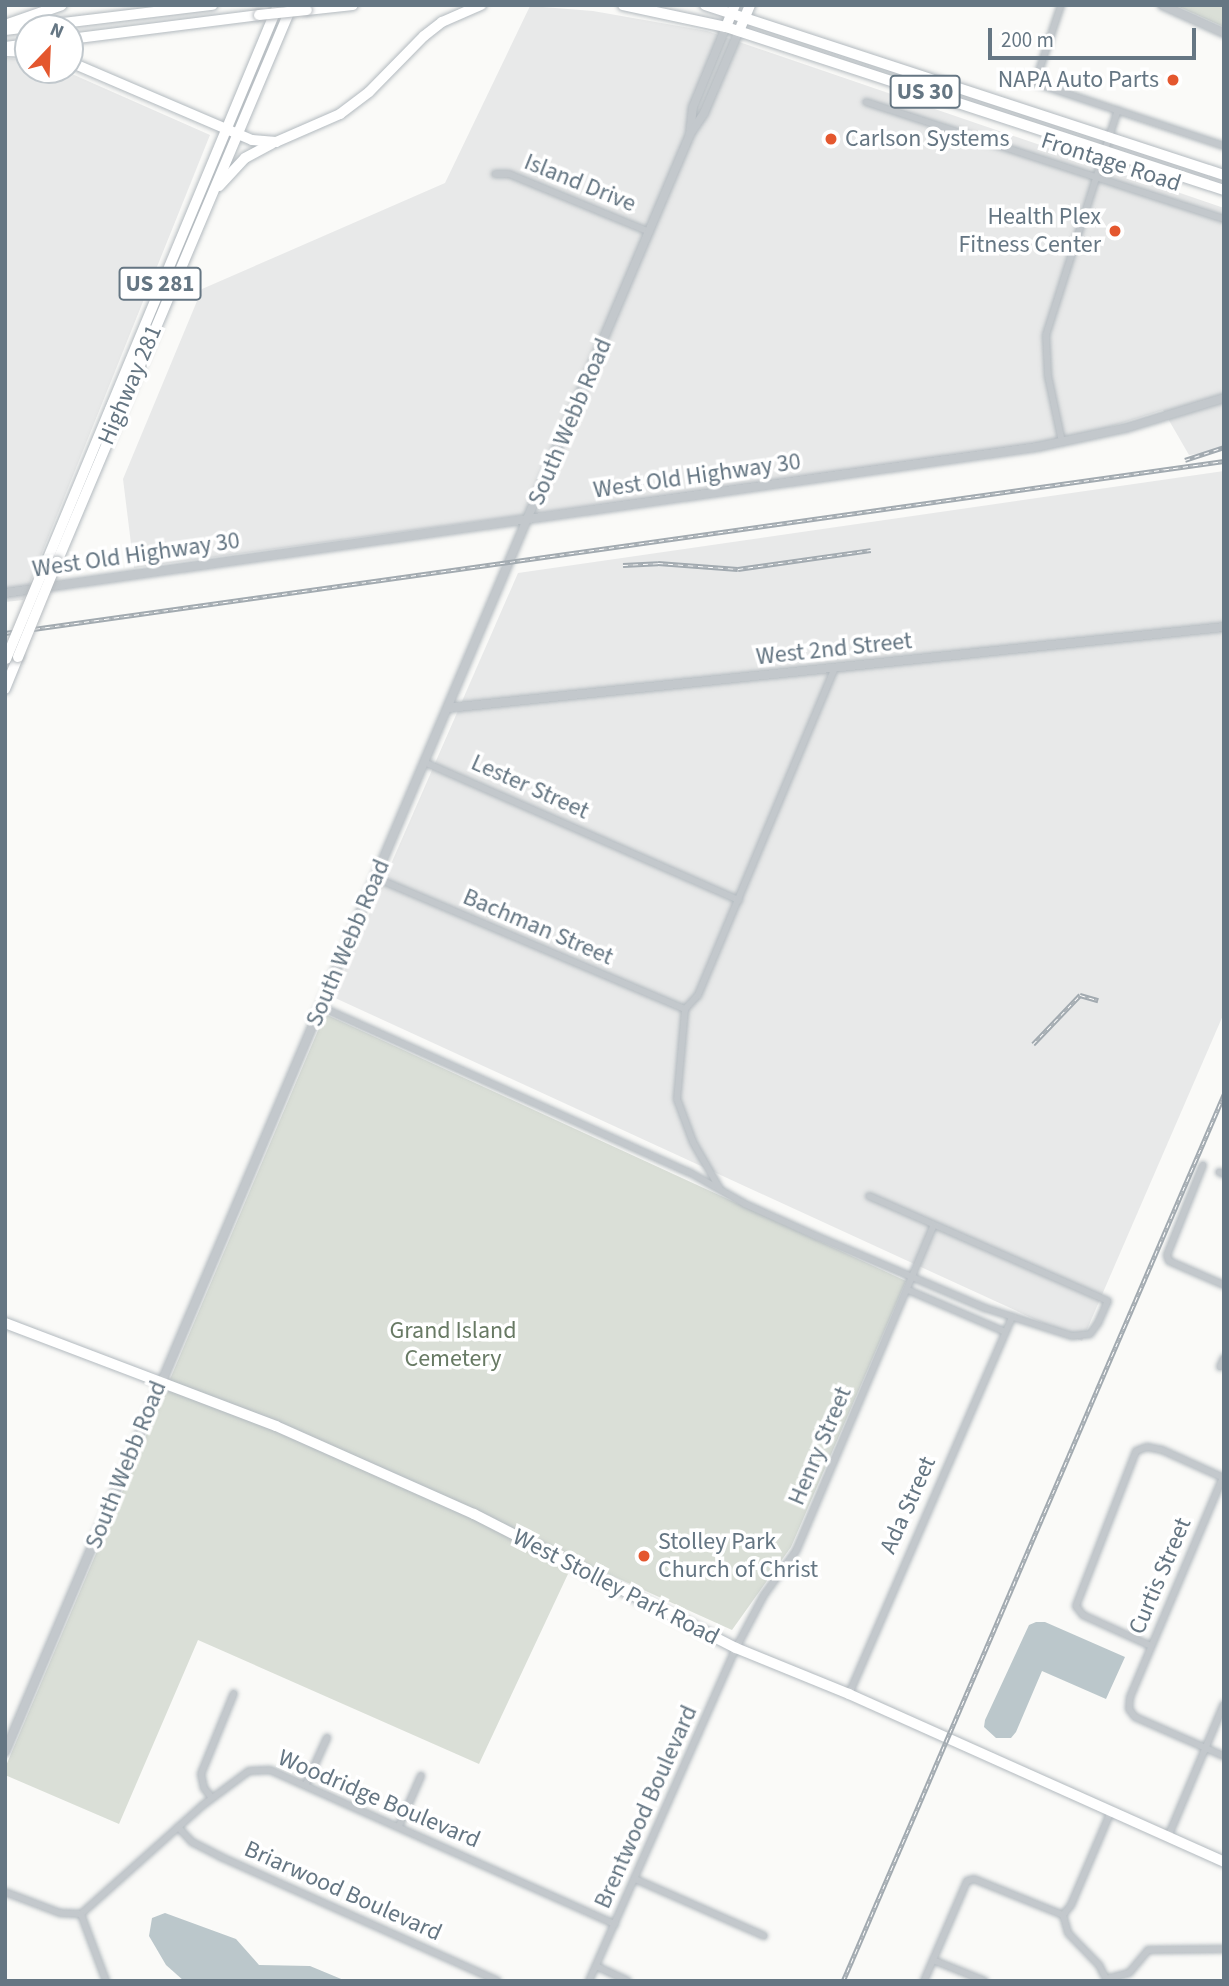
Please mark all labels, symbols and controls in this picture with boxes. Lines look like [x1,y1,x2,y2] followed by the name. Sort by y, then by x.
[14,14,84,84] north arrow
[991,14,1199,58] scale bar
[46,16,68,46] text: N
[1001,25,1054,55] text: 200 m
[998,66,1159,94] place label: NAPA Auto Parts
[888,72,962,111] road number: US 30
[1165,72,1181,88] marker: NAPA Auto Parts
[845,125,1009,153] place label: Carlson Systems
[1037,126,1185,198] street label: Frontage Road
[823,131,839,147] marker: Carlson Systems
[520,148,640,218] street label: Island Drive
[958,203,1101,259] place label: Health Plex Fitness Center
[1107,223,1123,239] marker: Health Plex Fitness Center
[118,264,202,304] road number: US 281
[92,321,168,449] street label: Highway 281
[522,334,618,510] street label: South Webb Road
[591,447,803,505] street label: West Old Highway 30
[30,526,242,584] street label: West Old Highway 30
[755,626,913,672] street label: West 2nd Street
[467,748,593,826] street label: Lester Street
[300,855,396,1031] street label: South Webb Road
[459,882,617,972] street label: Bachman Street
[390,1317,516,1373] park label: Grand Island Cemetery
[79,1377,173,1553] street label: South Webb Road
[782,1382,858,1510] street label: Henry Street
[874,1452,942,1558] street label: Ada Street
[1123,1513,1197,1639] street label: Curtis Street
[508,1522,724,1652] street label: West Stolley Park Road
[658,1528,818,1584] place label: Stolley Park Church of Christ
[636,1548,652,1564] marker: Stolley Park Church of Christ
[588,1701,704,1913] street label: Brentwood Boulevard
[274,1743,484,1855] street label: Woodridge Boulevard
[240,1835,446,1947] street label: Briarwood Boulevard

